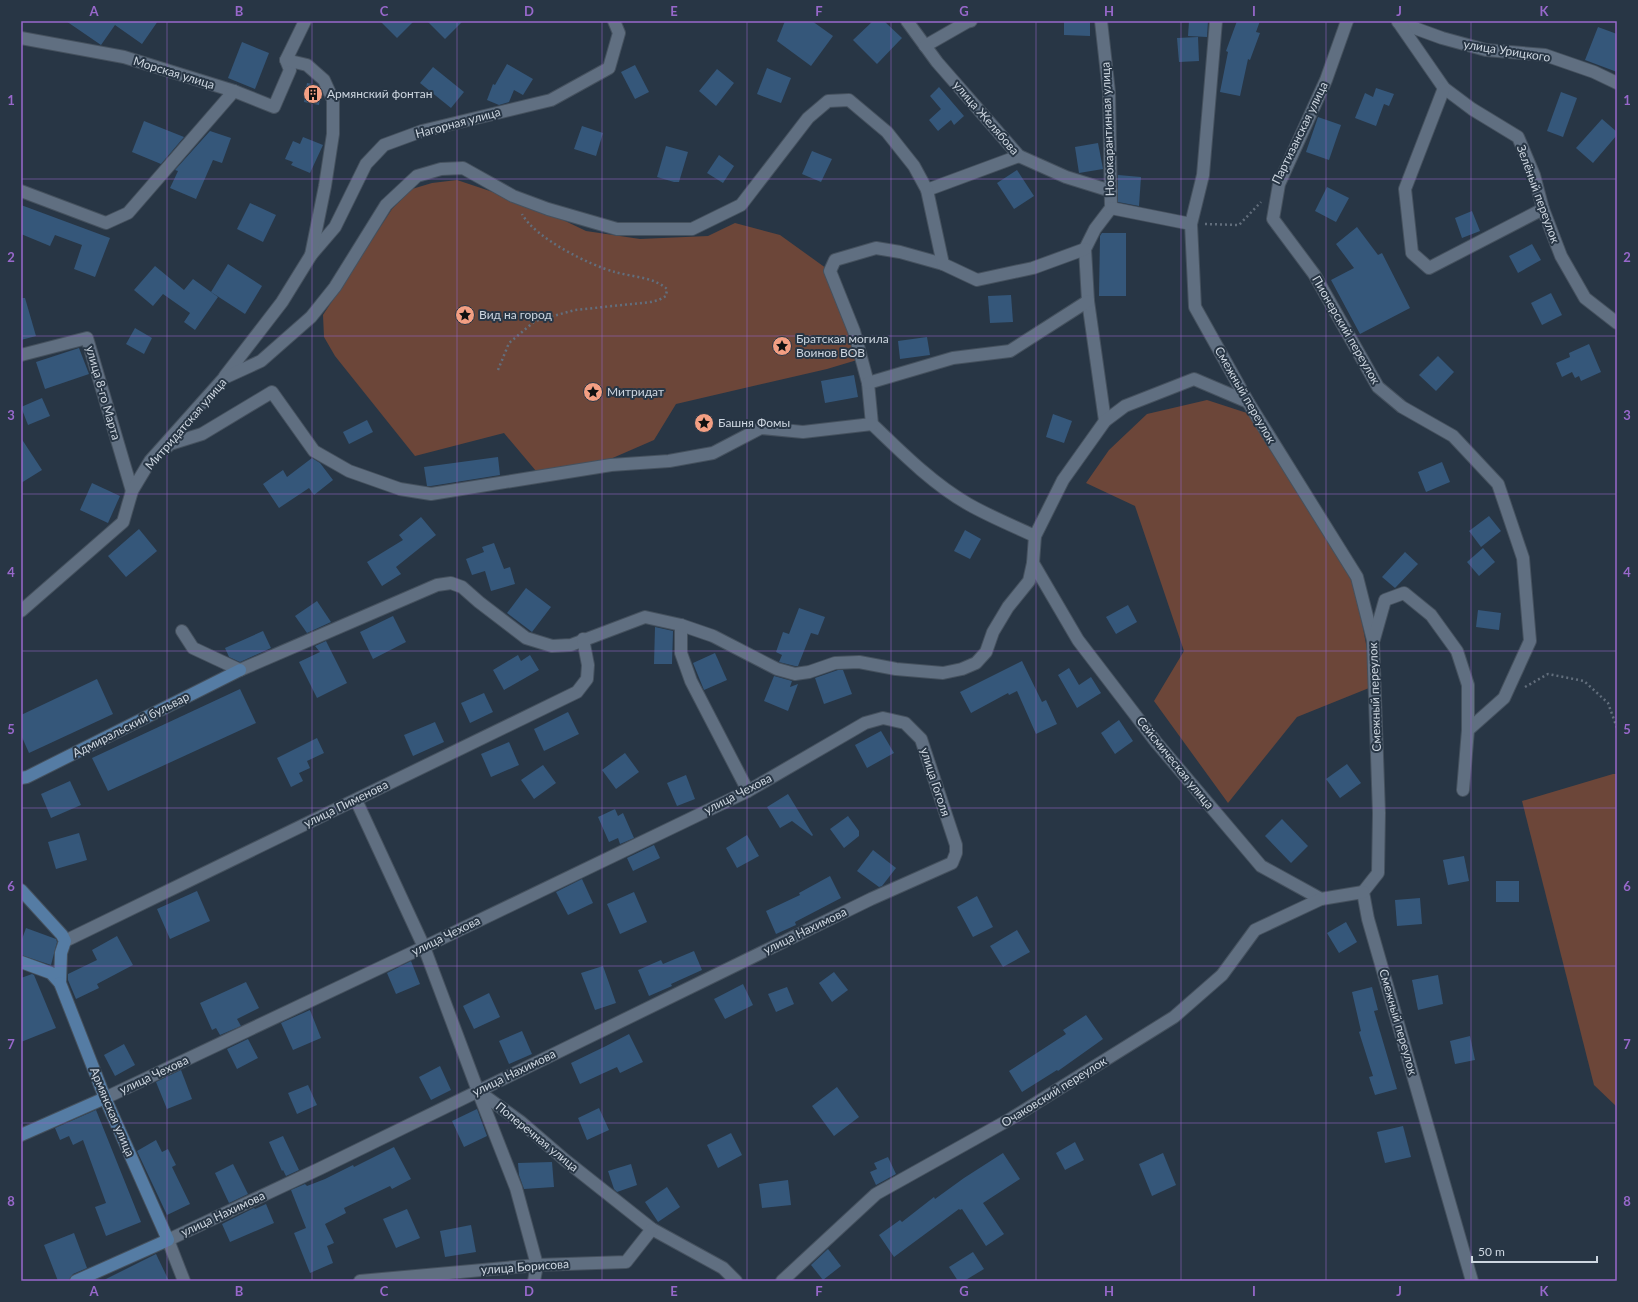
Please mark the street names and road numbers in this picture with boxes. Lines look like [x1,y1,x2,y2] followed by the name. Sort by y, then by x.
[1463,36,1552,65] street label: улица Урицкого
[132,53,217,92] street label: Морская улица
[1098,62,1117,196] street label: Новокарантинная улица
[950,78,1023,158] street label: улица Желябова
[1268,79,1331,186] street label: Партизанская улица
[414,104,502,141] street label: Нагорная улица
[1514,143,1563,246] street label: Зелёный переулок
[1309,273,1384,387] street label: Пионерский переулок
[83,344,124,442] street label: улица 8-го Марта
[1212,344,1280,446] street label: Смежный переулок
[142,375,229,473] street label: Митридатская улица
[1365,641,1384,752] street label: Смежный переулок
[70,688,192,761] street label: Адмиральский бульвар
[1134,713,1217,812] street label: Сейсмическая улица
[917,746,954,818] street label: улица Гоголя
[701,770,774,817] street label: улица Чехова
[301,777,390,830] street label: улица Пименова
[761,904,849,957] street label: улица Нахимова
[409,913,482,959] street label: улица Чехова
[1376,967,1421,1077] street label: Смежный переулок
[470,1046,558,1099] street label: улица Нахимова
[117,1052,191,1097] street label: улица Чехова
[998,1053,1110,1130] street label: Очаковский переулок
[87,1065,138,1159] street label: Армянская улица
[493,1099,582,1175] street label: Поперечная улица
[178,1188,267,1240] street label: улица Нахимова
[481,1256,569,1277] street label: улица Борисова

